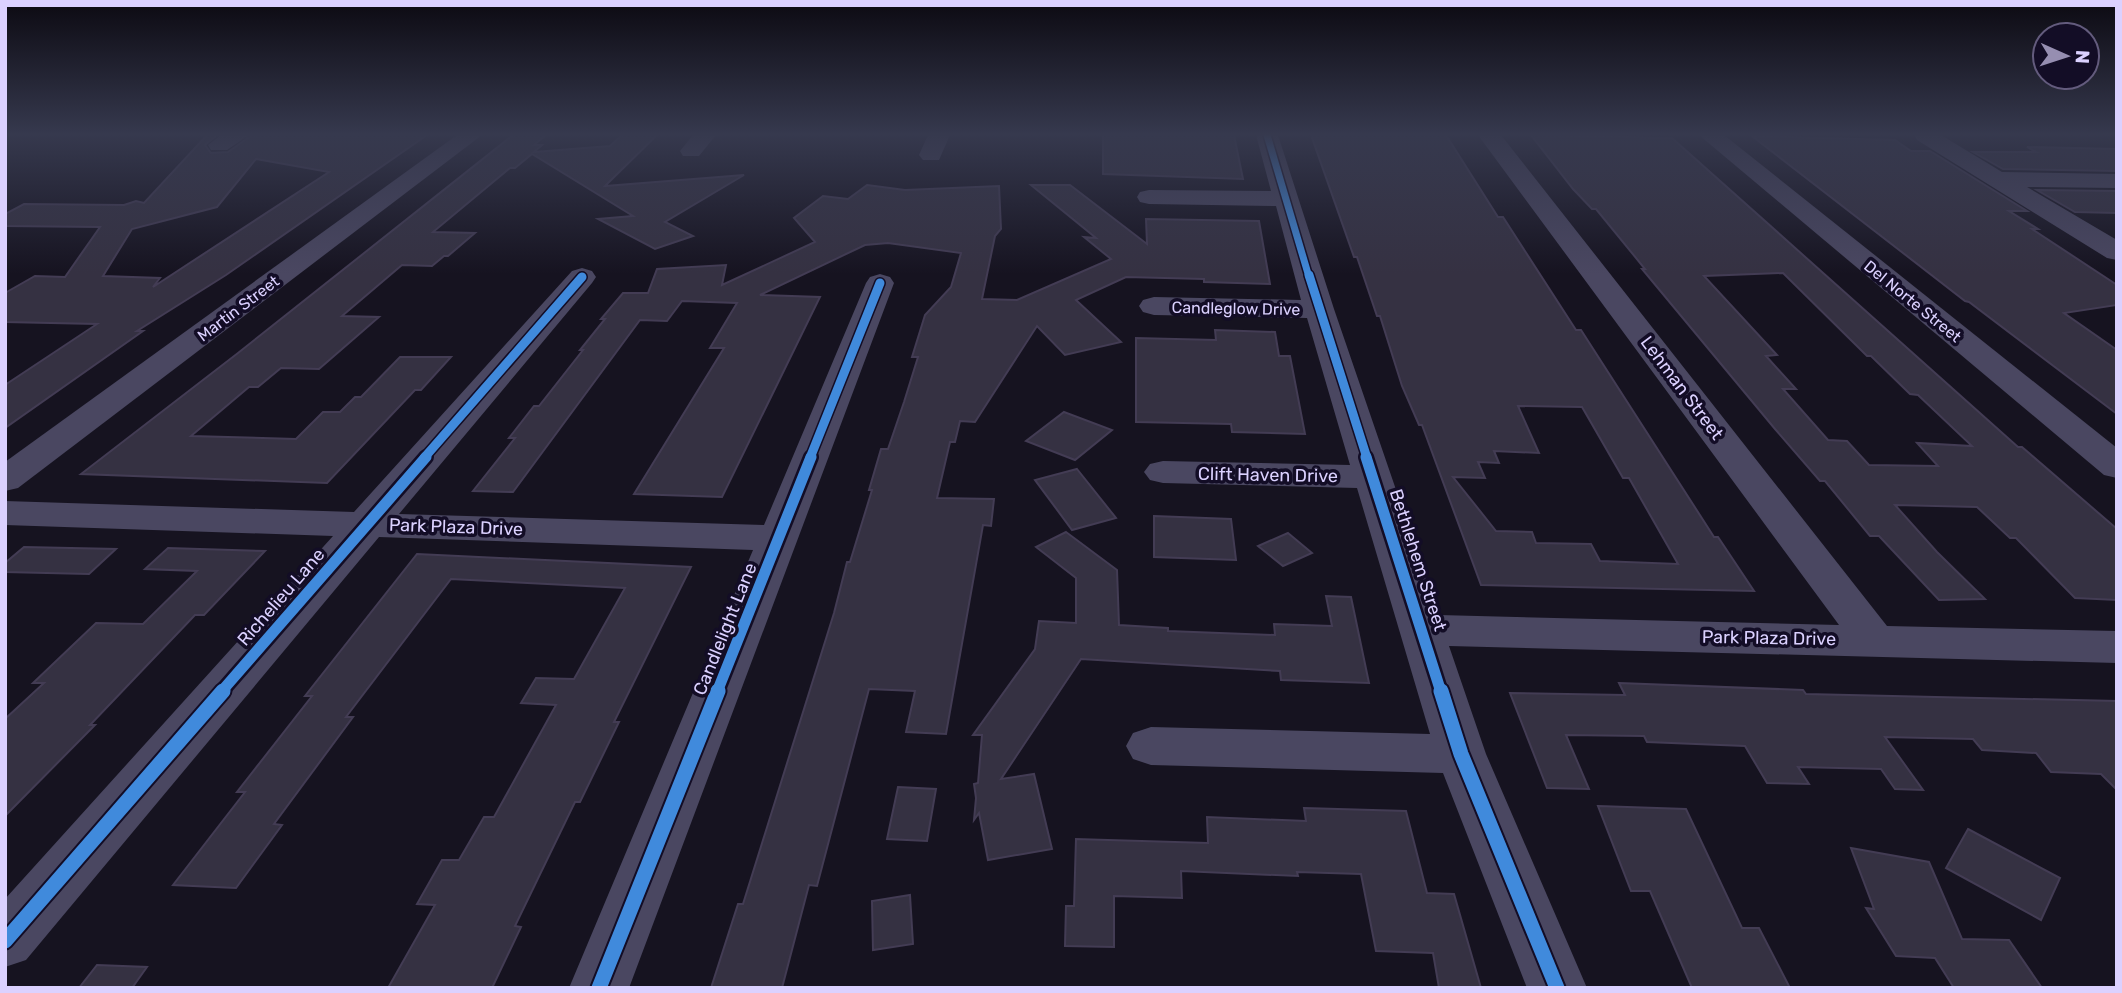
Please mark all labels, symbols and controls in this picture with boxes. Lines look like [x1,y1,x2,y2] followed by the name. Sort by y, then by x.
[2031,21,2101,91] north arrow
[2071,49,2094,64] text: N
[1860,256,1965,346] street label: Del Norte Street
[194,271,283,345] street label: Martin Street
[1171,298,1301,319] street label: Candleglow Drive
[1636,332,1728,444] street label: Lehman Street
[1198,463,1338,487] street label: Clift Haven Drive
[1385,486,1451,634] street label: Bethlehem Street
[388,514,524,540] street label: Park Plaza Drive
[233,544,329,650] street label: Richelieu Lane
[688,560,762,698] street label: Candlelight Lane
[1702,626,1836,650] street label: Park Plaza Drive

